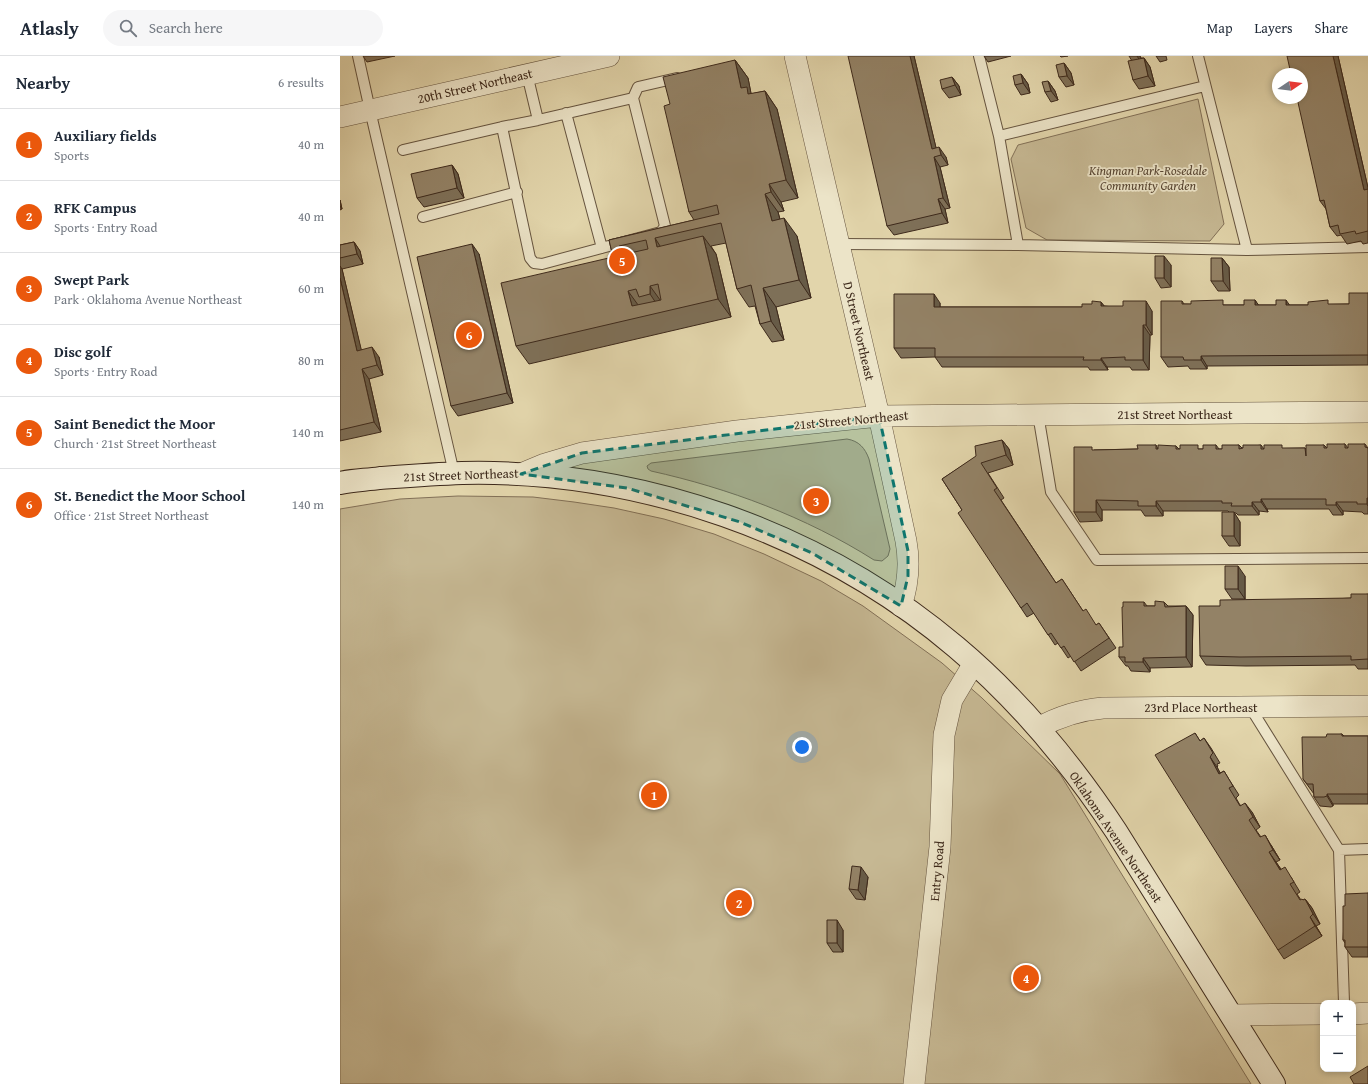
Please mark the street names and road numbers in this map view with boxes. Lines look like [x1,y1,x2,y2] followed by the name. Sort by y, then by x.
[416,63,535,108] street label: 20th Street Northeast
[838,280,880,383] street label: D Street Northeast
[793,405,910,434] street label: 21st Street Northeast
[1117,405,1233,424] street label: 21st Street Northeast
[403,463,519,487] street label: 21st Street Northeast
[1144,698,1258,717] street label: 23rd Place Northeast
[1065,767,1167,907] street label: Oklahoma Avenue Northeast
[925,840,949,902] street label: Entry Road

